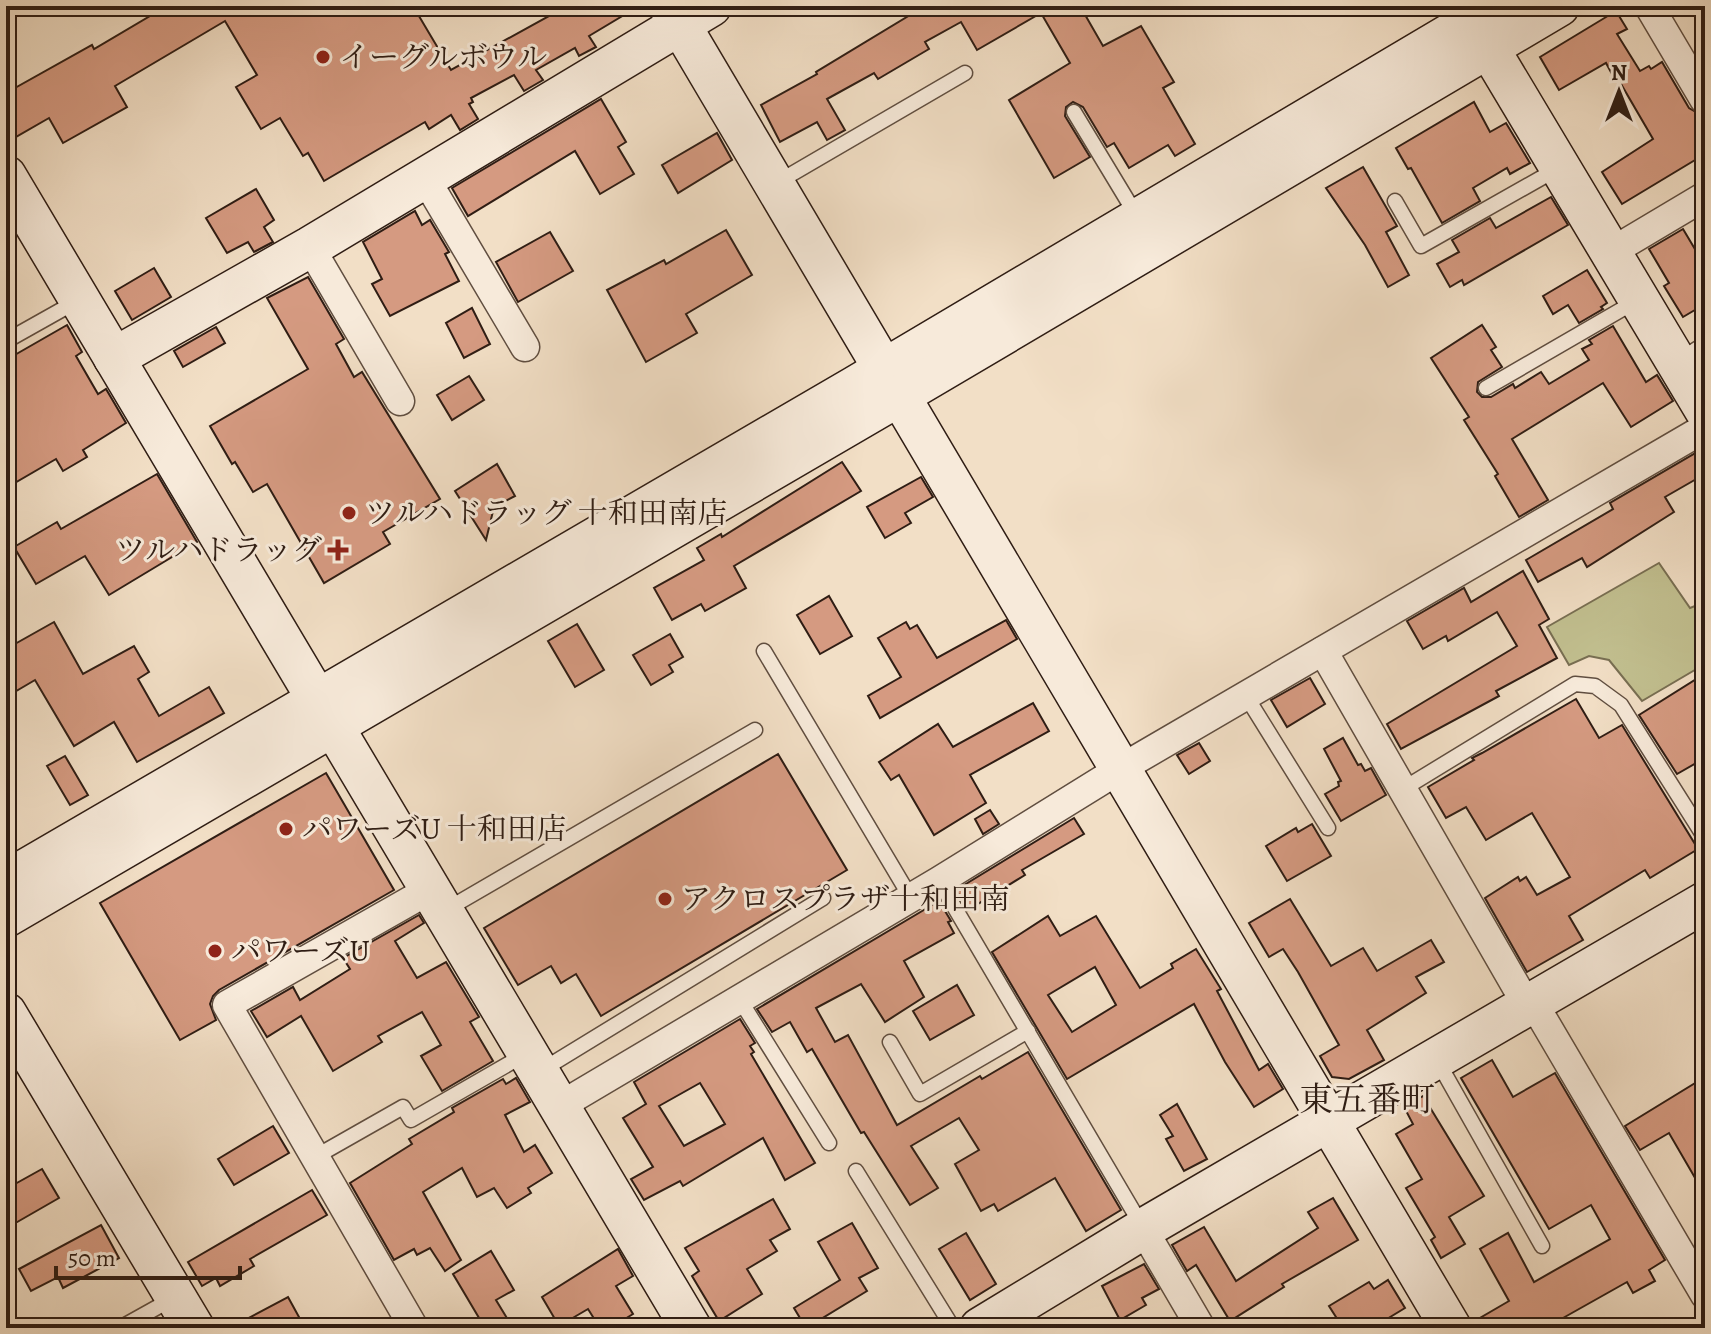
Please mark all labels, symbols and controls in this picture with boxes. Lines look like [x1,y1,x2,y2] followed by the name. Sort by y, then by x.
[339,37,547,77] place label: イーグルボウル
[314,48,332,66] marker: イーグルボウル
[1579,52,1659,132] north arrow
[1611,58,1627,88] text: N
[365,493,728,533] place label: ツルハドラッグ 十和田南店
[340,504,358,522] marker: ツルハドラッグ 十和田南店
[115,530,322,570] place label: ツルハドラッグ
[329,541,347,559] marker: ツルハドラッグ
[302,809,567,849] place label: パワーズU 十和田店
[277,820,295,838] marker: パワーズU 十和田店
[681,879,1010,919] place label: アクロスプラザ十和田南
[656,890,674,908] marker: アクロスプラザ十和田南
[231,931,370,971] place label: パワーズU
[206,942,224,960] marker: パワーズU
[1299,1076,1435,1123] district label: 東五番町
[56,1230,240,1280] scale bar
[68,1242,116,1274] text: 50 m

